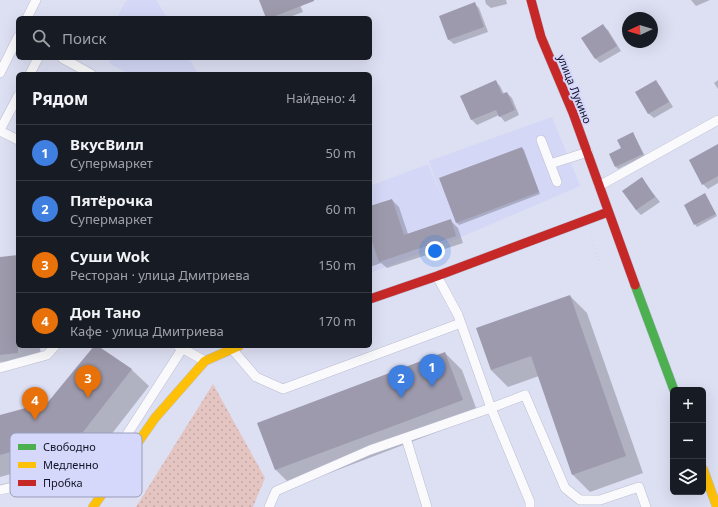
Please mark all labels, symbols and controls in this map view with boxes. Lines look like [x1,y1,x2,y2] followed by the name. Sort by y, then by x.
[622,12,658,48] north arrow
[16,16,372,60] search box
[30,27,52,49] icon: search
[62,28,107,48] text: Поиск
[554,52,596,126] street label: улица Лукино
[32,87,88,110] text: Рядом
[286,89,356,107] text: Найдено: 4
[70,134,144,154] text: ВкусВилл
[41,144,49,162] text: 1
[326,144,356,162] text: 50 m
[70,154,153,172] text: Супермаркет
[70,190,153,210] text: Пятёрочка
[41,200,49,218] text: 2
[326,200,356,218] text: 60 m
[70,210,153,228] text: Супермаркет
[425,241,445,261] your location
[70,246,149,266] text: Суши Wok
[41,256,49,274] text: 3
[318,256,356,274] text: 150 m
[70,266,250,284] text: Ресторан · улица Дмитриева
[70,302,141,322] text: Дон Тано
[41,312,49,330] text: 4
[318,312,356,330] text: 170 m
[70,322,224,340] text: Кафе · улица Дмитриева
[419,354,445,387] pin: 1
[75,365,101,398] pin: 3
[388,365,414,398] pin: 2
[22,387,48,420] pin: 4
[670,387,706,495] map controls
[670,387,706,423] button: +
[670,423,706,459] button: −
[10,433,142,497] legend
[43,439,96,454] text: Свободно
[43,457,98,472] text: Медленно
[670,459,706,495] button: layers
[43,475,83,490] text: Пробка

